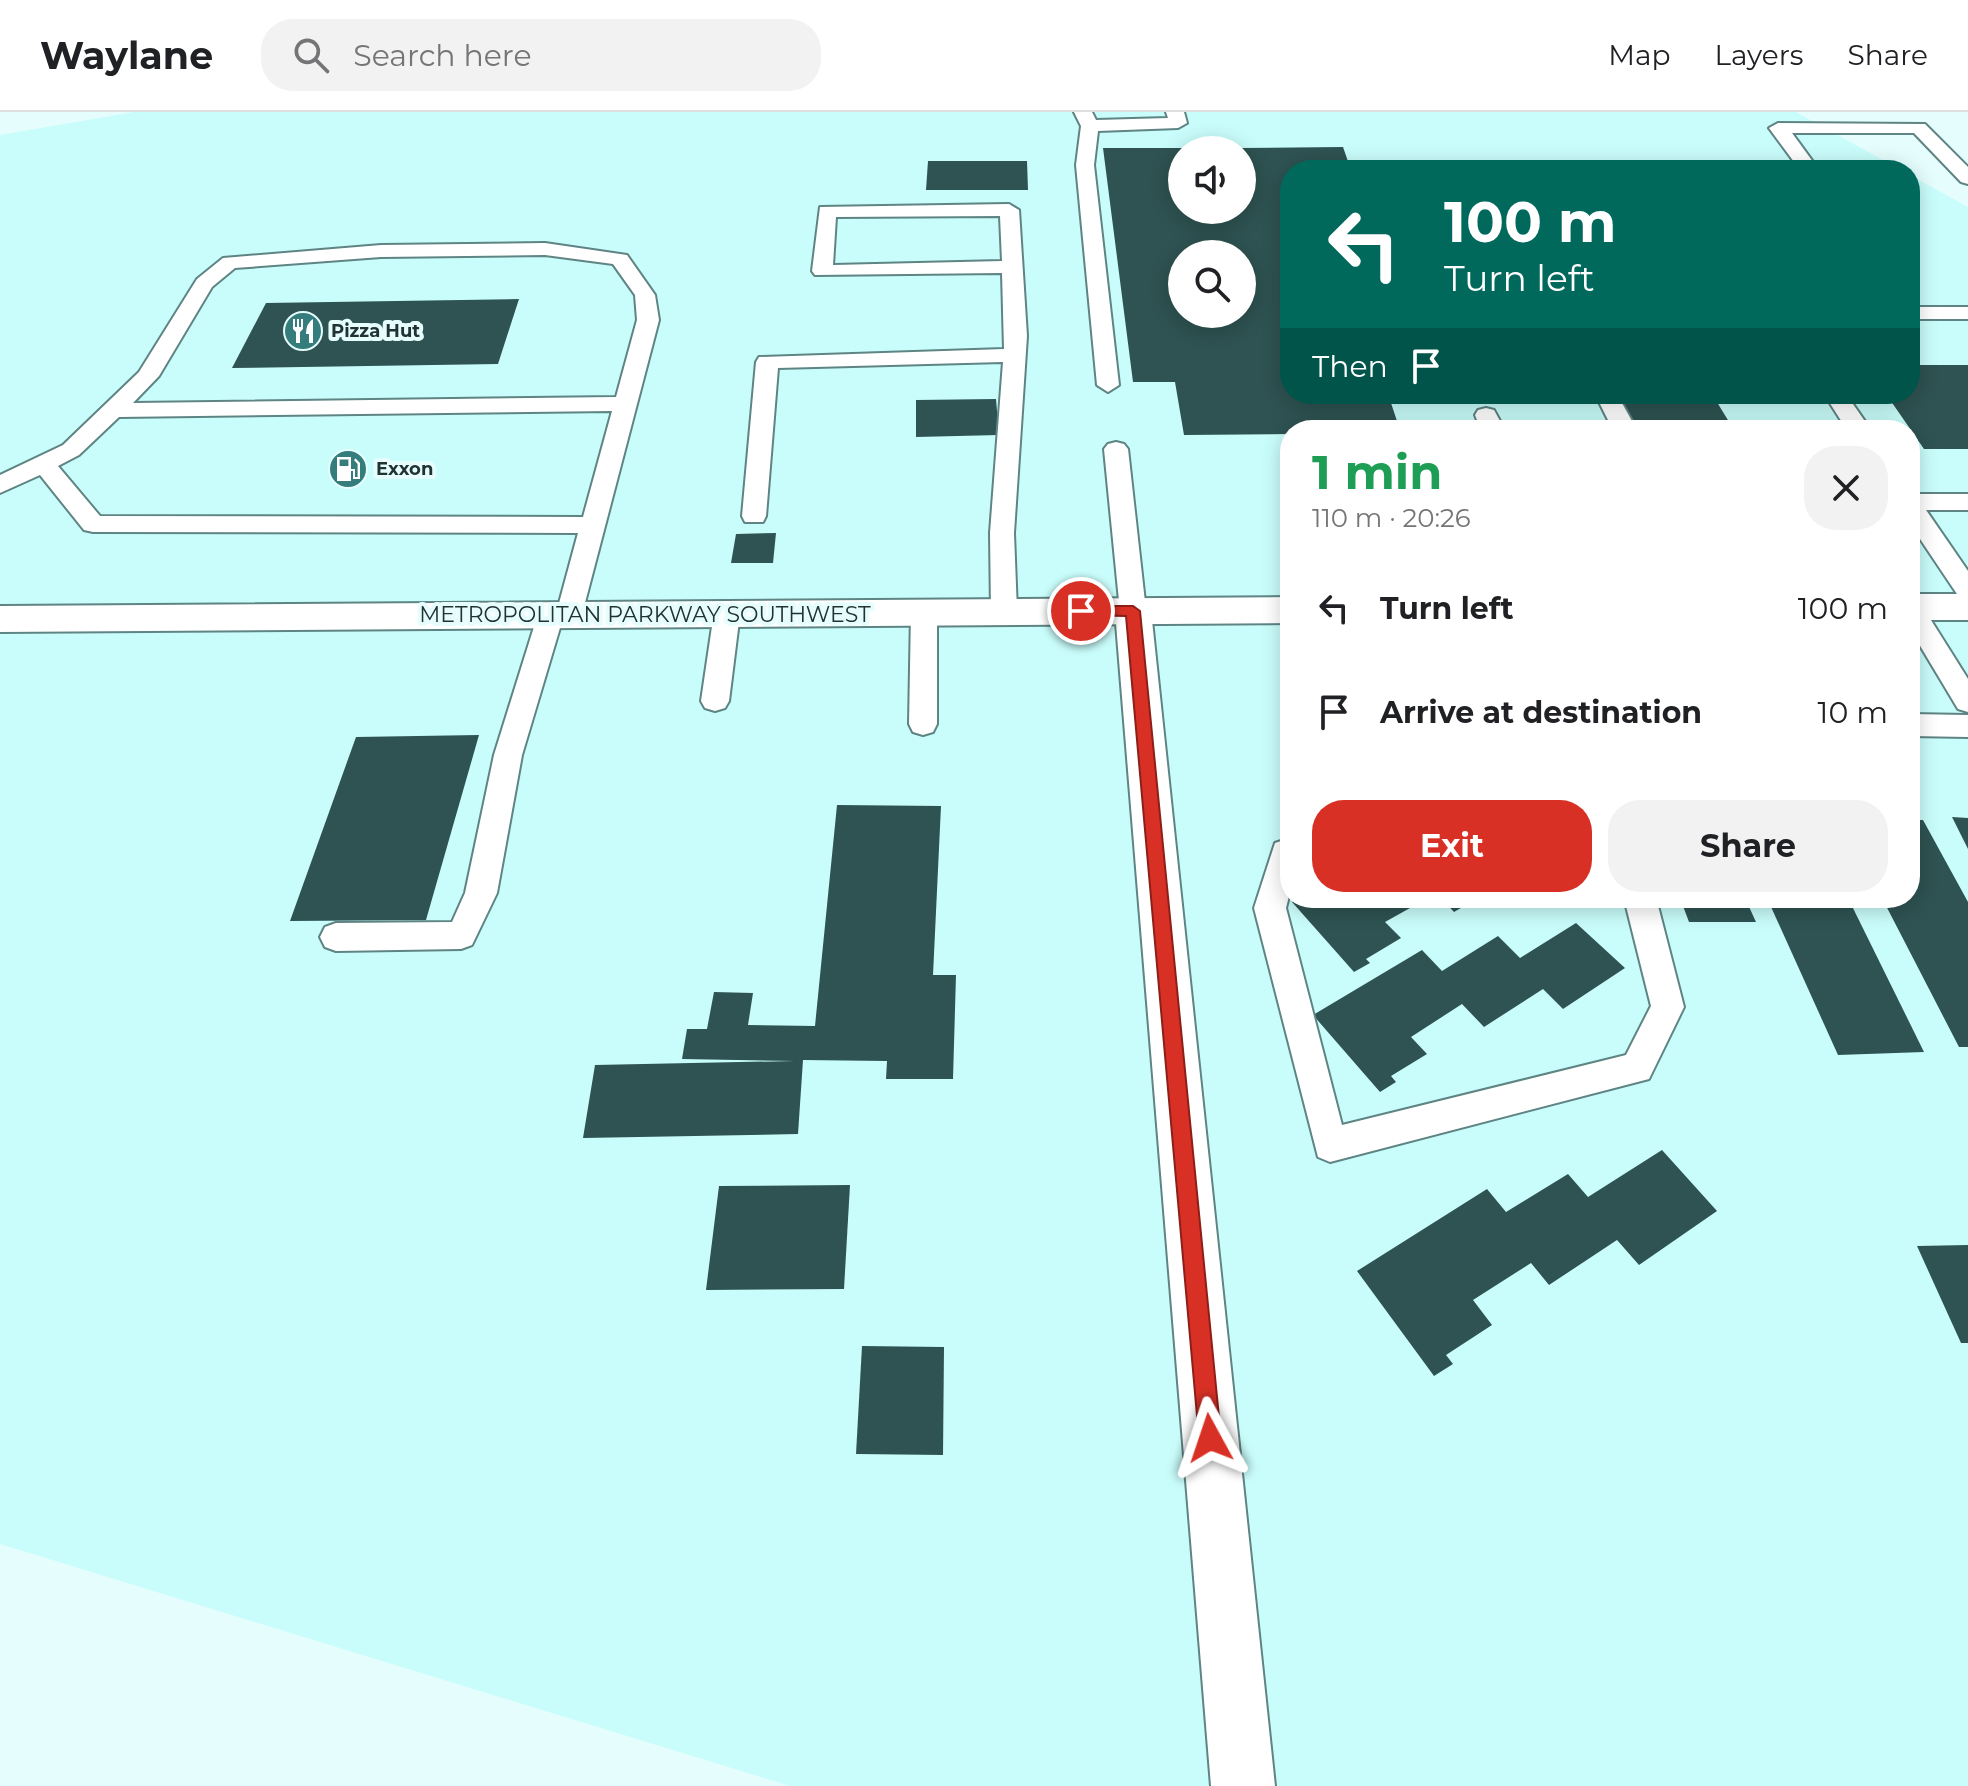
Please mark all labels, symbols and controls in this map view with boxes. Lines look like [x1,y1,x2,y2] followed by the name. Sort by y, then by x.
[261,19,821,91] search box
[40,32,213,79] text: Waylane
[289,33,333,77] icon: search
[353,37,532,74] text: Search here
[1608,38,1671,72] text: Map
[1715,38,1804,72] text: Layers
[1848,38,1928,72] text: Share
[1168,136,1256,328] map controls
[1168,136,1256,224] button: sound
[1444,188,1617,256] text: 100 m
[1312,192,1416,296] icon: left
[1168,240,1256,328] button: search
[1444,256,1595,300] text: Turn left
[282,310,324,352] restaurant icon: Pizza Hut
[331,320,420,342] place label: Pizza Hut
[1404,344,1448,388] icon: arrive
[1312,348,1388,385] text: Then
[1312,443,1442,501] text: 1 min
[1804,446,1888,530] button: close
[327,448,369,490] fuel station icon: Exxon
[376,458,433,480] place label: Exxon
[1312,502,1471,534] text: 110 m · 20:26
[1047,577,1115,645] pin
[1312,586,1356,630] icon: left
[1059,589,1103,633] icon: arrive
[1380,590,1513,627] text: Turn left
[1798,590,1888,627] text: 100 m
[419,601,871,628] street label: METROPOLITAN PARKWAY SOUTHWEST
[1312,690,1356,734] icon: arrive
[1380,694,1702,731] text: Arrive at destination
[1818,694,1888,731] text: 10 m
[1312,800,1592,892] button: Exit
[1608,800,1888,892] button: Share
[1168,1396,1252,1480] position arrow

